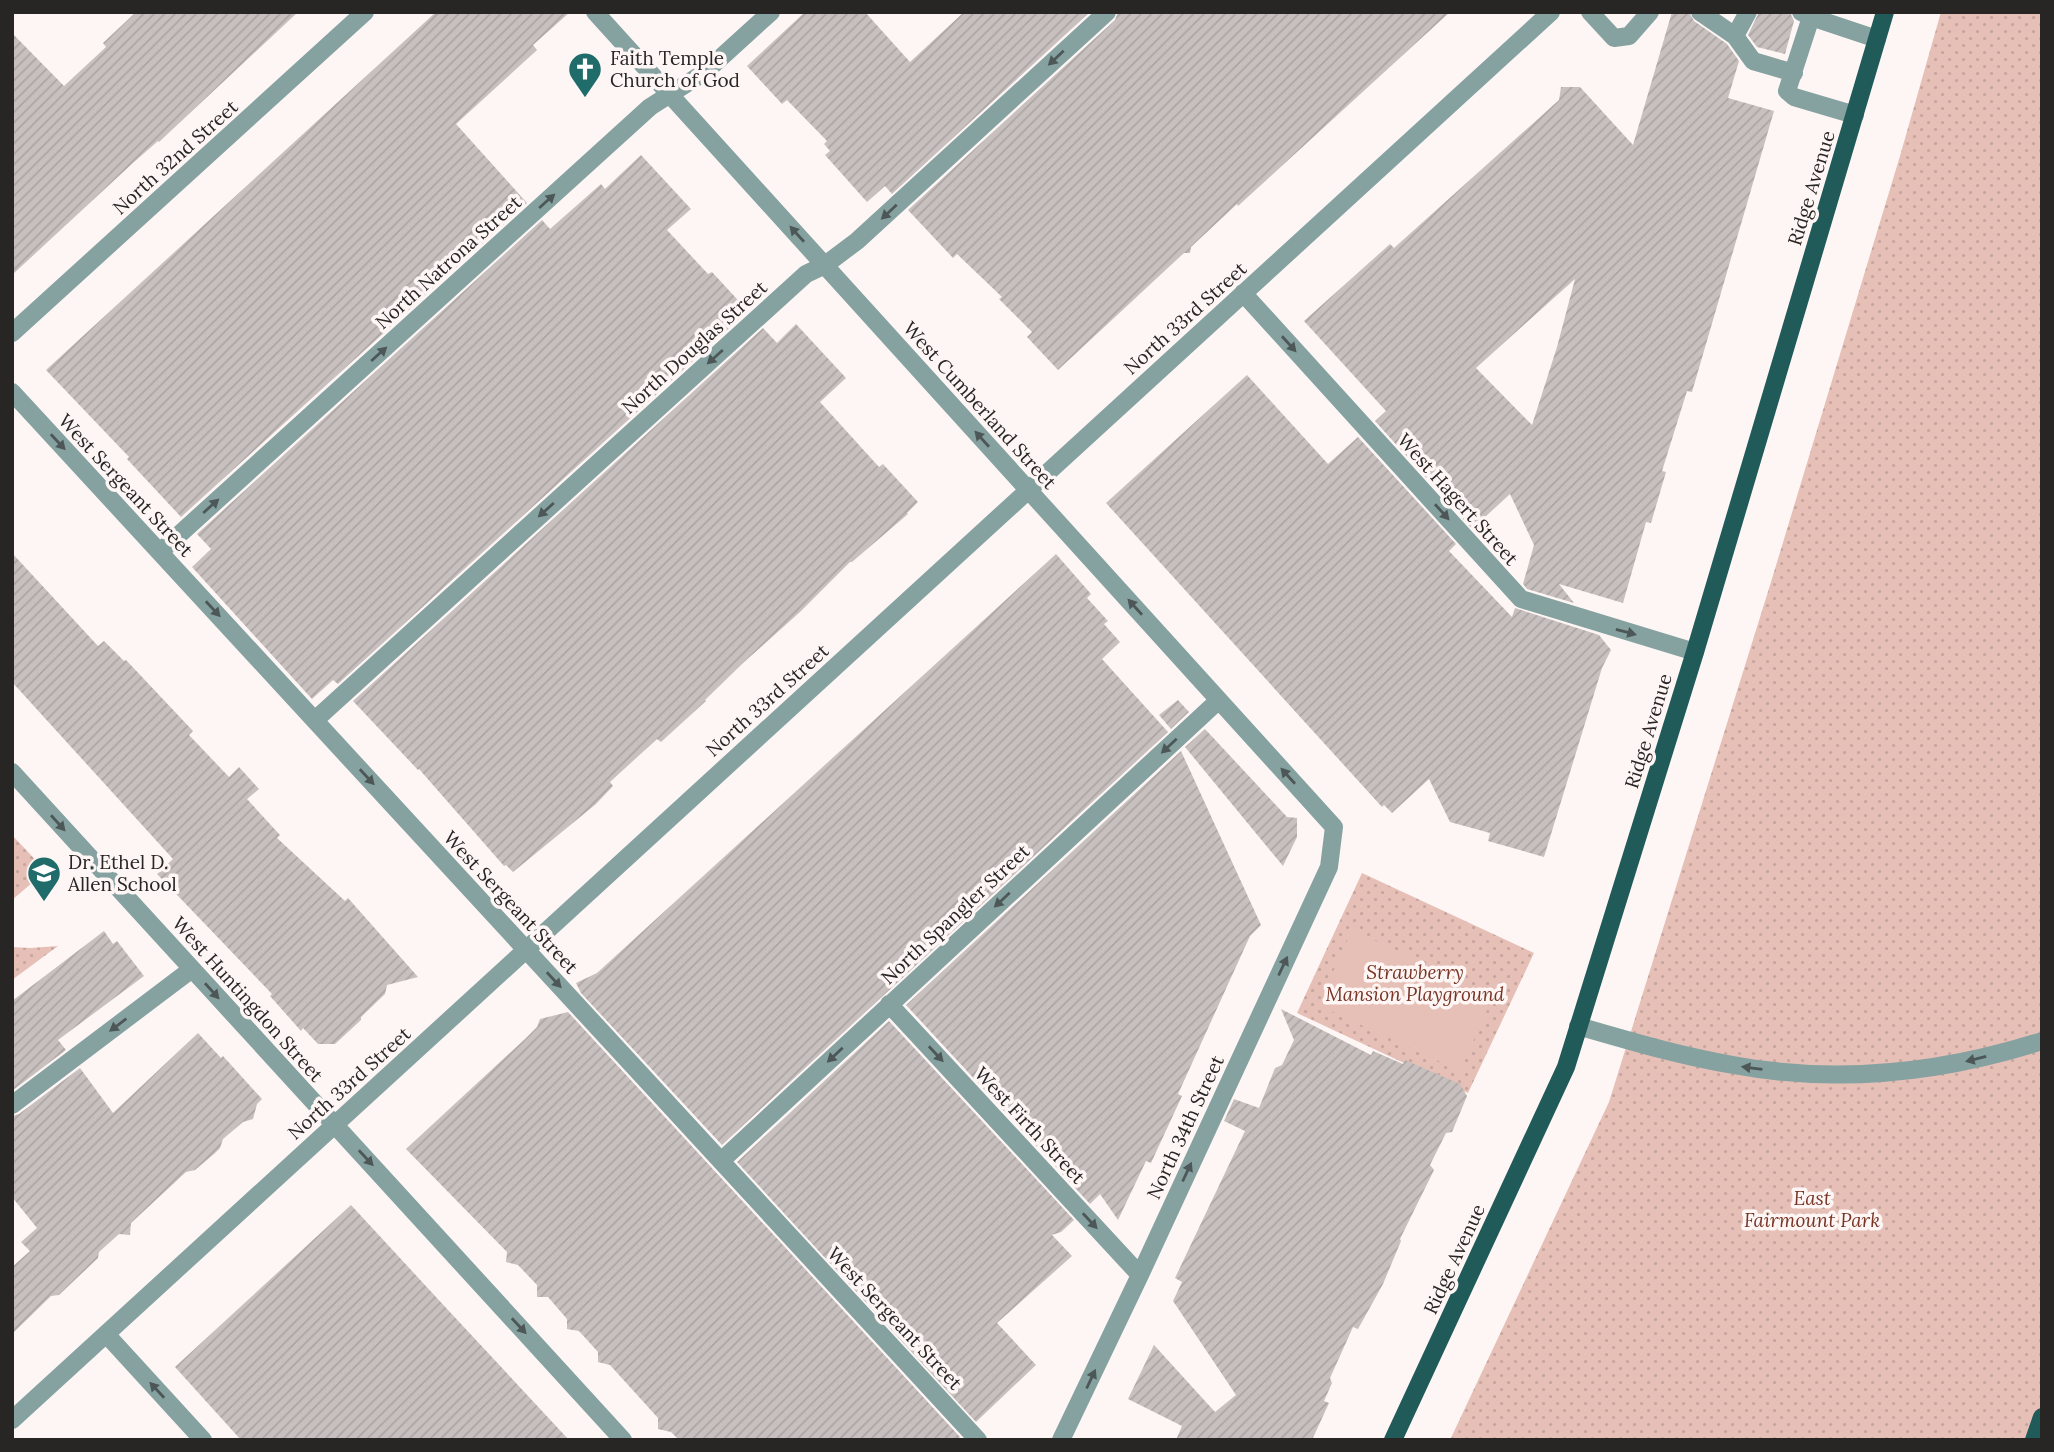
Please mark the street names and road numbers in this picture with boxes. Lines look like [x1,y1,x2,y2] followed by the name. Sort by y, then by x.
[108,94,243,219] street label: North 32nd Street
[1782,128,1840,248] street label: Ridge Avenue
[370,190,526,334] street label: North Natrona Street
[1119,256,1252,379] street label: North 33rd Street
[616,275,772,419] street label: North Douglas Street
[898,316,1062,494] street label: West Cumberland Street
[53,408,199,562] street label: West Sergeant Street
[1392,428,1524,570] street label: West Hagert Street
[701,638,834,761] street label: North 33rd Street
[1619,671,1677,791] street label: Ridge Avenue
[438,825,584,979] street label: West Sergeant Street
[876,839,1035,989] street label: North Spangler Street
[167,911,329,1087] street label: West Huntingdon Street
[283,1021,416,1144] street label: North 33rd Street
[1141,1051,1229,1203] street label: North 34th Street
[970,1062,1091,1189] street label: West Firth Street
[1418,1200,1490,1318] street label: Ridge Avenue
[822,1241,968,1395] street label: West Sergeant Street

